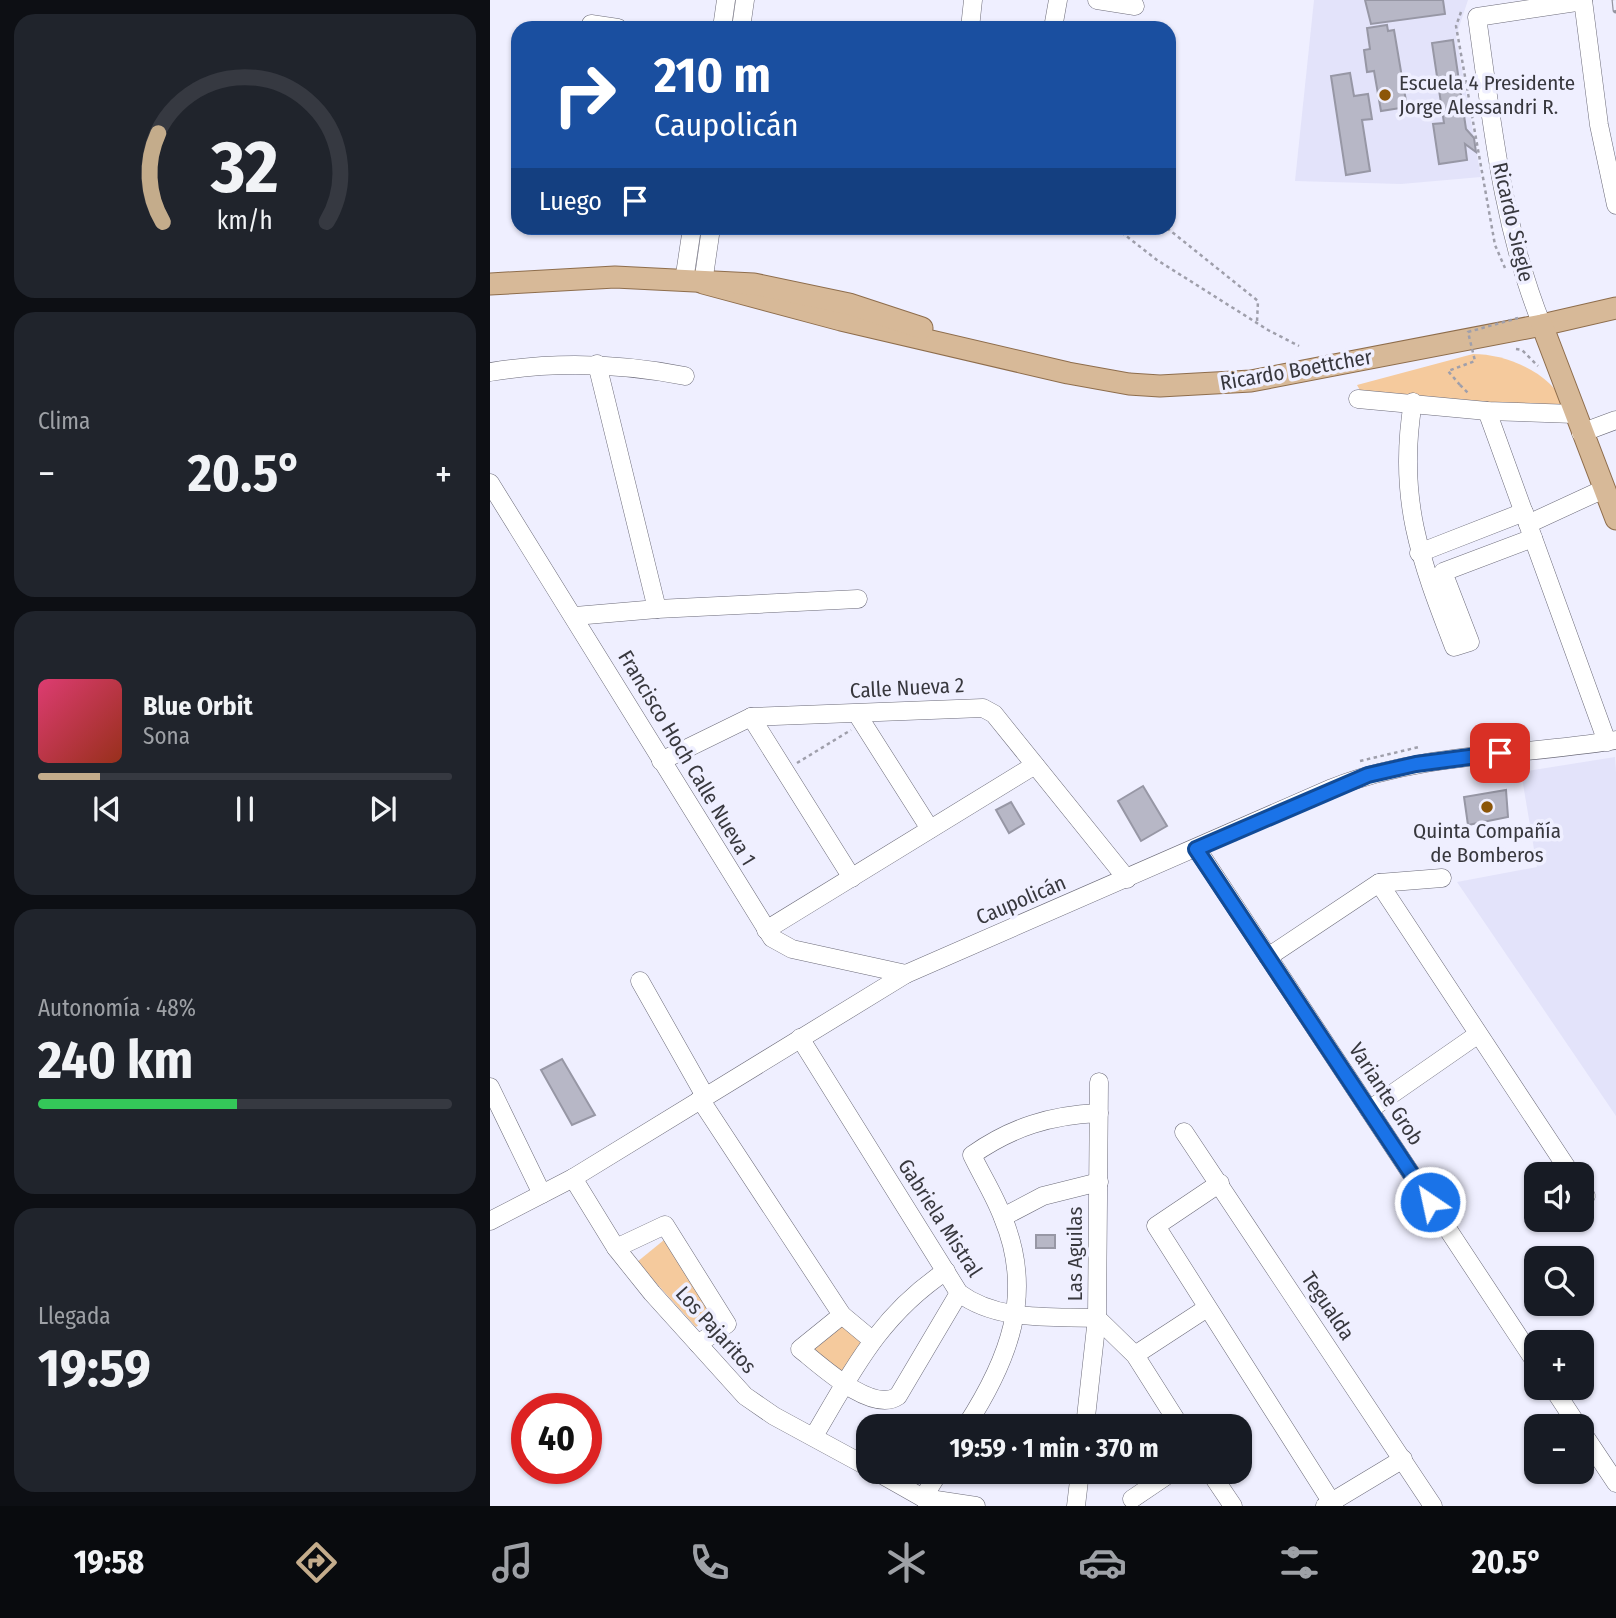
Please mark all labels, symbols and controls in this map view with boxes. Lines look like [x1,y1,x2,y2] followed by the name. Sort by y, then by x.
[654,46,771,105] text: 210 m
[539,49,630,140] icon: right
[1399,70,1575,120] place label: Escuela 4 Presidente Jorge Alessandri R.
[1377,87,1393,103] marker: Escuela 4 Presidente Jorge Alessandri R.
[654,106,799,144] text: Caupolicán
[210,125,279,212] text: 32
[1487,160,1539,284] street label: Ricardo Siegle
[616,182,654,220] icon: arrive
[539,186,602,217] text: Luego
[217,206,273,236] text: km/h
[1218,344,1375,396] street label: Ricardo Boettcher
[38,407,90,435] text: Clima
[188,442,302,505] text: 20.5°
[38,451,55,497] text: −
[435,451,452,497] text: +
[612,646,762,870] street label: Francisco Hoch Calle Nueva 1
[849,672,965,704] street label: Calle Nueva 2
[143,691,253,722] text: Blue Orbit
[143,722,190,750] text: Sona
[1470,723,1530,783] pin
[1481,734,1519,772] icon: arrive
[88,790,126,828] icon: previous
[226,790,264,828] icon: pause
[364,790,402,828] icon: next
[1479,799,1495,815] marker: Quinta Compañía de Bomberos
[1413,818,1561,868] place label: Quinta Compañía de Bomberos
[972,869,1070,931] street label: Caupolicán
[38,994,196,1022] text: Autonomía · 48%
[38,1029,193,1092] text: 240 km
[1343,1038,1429,1150] street label: Variante Grob
[892,1154,988,1282] street label: Gabriela Mistral
[1524,1162,1594,1484] map controls
[1524,1162,1594,1232] button: sound
[1393,1165,1467,1239] position arrow
[1062,1207,1088,1301] street label: Las Aguilas
[1524,1246,1594,1316] button: search
[1296,1267,1360,1345] street label: Tegualda
[670,1281,762,1379] street label: Los Pajaritos
[38,1302,110,1330] text: Llegada
[1524,1330,1594,1400] button: +
[38,1337,151,1400] text: 19:59
[511,1393,602,1484] speed limit sign: 40
[1524,1414,1594,1484] button: −
[949,1433,1159,1464] text: 19:59 · 1 min · 370 m
[292,1538,341,1587] icon: directions
[488,1538,537,1587] icon: music
[685,1538,734,1587] icon: phone
[882,1538,931,1587] icon: climate
[1078,1538,1127,1587] icon: car
[1275,1538,1324,1587] icon: filters
[74,1543,144,1581] text: 19:58
[1472,1543,1542,1581] text: 20.5°

